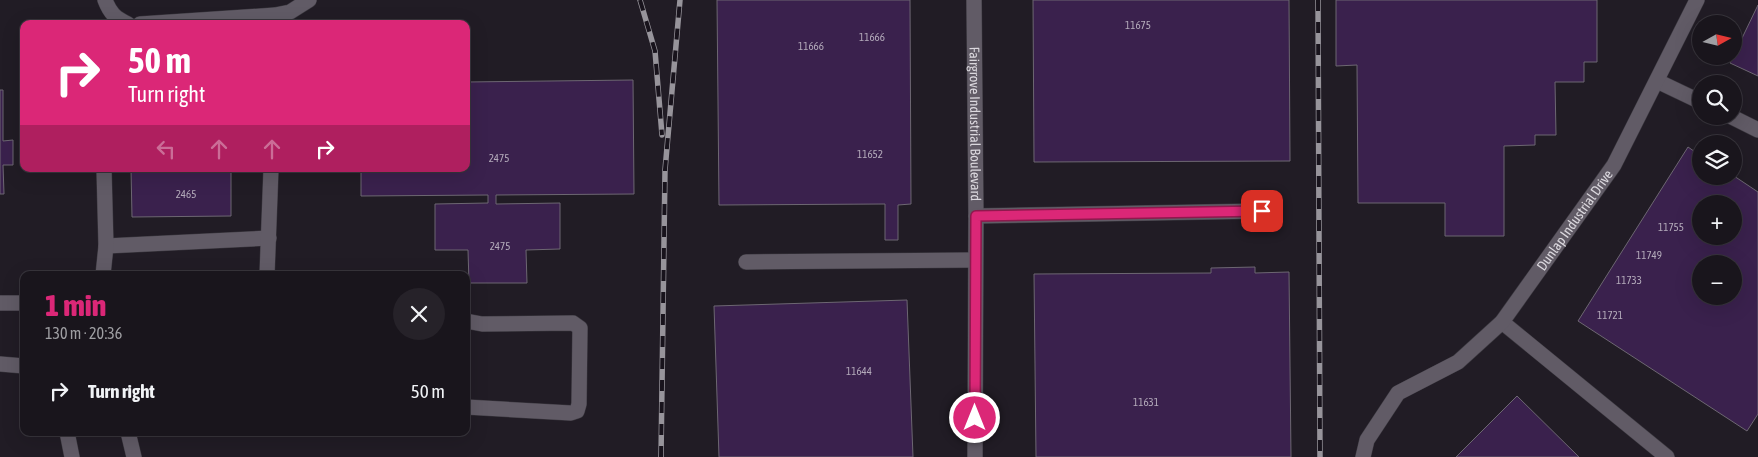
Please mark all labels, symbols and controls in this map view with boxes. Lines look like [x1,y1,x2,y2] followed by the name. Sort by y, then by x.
[1692,15,1742,65] north arrow
[1692,15,1742,305] map controls
[1125,19,1151,31] house number: 11675
[859,31,885,43] house number: 11666
[45,40,110,105] icon: right
[128,40,191,80] text: 50 m
[798,40,824,52] house number: 11666
[966,47,984,201] street label: Fairgrove Industrial Boulevard
[1692,75,1742,125] button: search
[128,81,205,107] text: Turn right
[152,135,180,163] icon: left
[205,135,233,163] icon: ahead
[258,135,286,163] icon: ahead
[311,135,339,163] icon: right
[1692,135,1742,185] button: layers
[857,148,883,160] house number: 11652
[489,152,509,164] house number: 2475
[1533,167,1616,273] street label: Dunlap Industrial Drive
[176,188,196,200] house number: 2465
[1241,190,1283,232] pin
[1692,195,1742,245] button: +
[1248,197,1276,225] icon: arrive
[1658,221,1684,233] house number: 11755
[490,240,510,252] house number: 2475
[1636,249,1662,261] house number: 11749
[1692,255,1742,305] button: −
[1616,274,1642,286] house number: 11733
[45,288,106,322] text: 1 min
[393,288,445,340] button: close
[1597,309,1623,321] house number: 11721
[45,324,122,342] text: 130 m · 20:36
[846,365,872,377] house number: 11644
[45,377,73,405] icon: right
[88,380,155,402] text: Turn right
[411,380,445,402] text: 50 m
[948,391,1000,443] position arrow
[1133,396,1159,408] house number: 11631

